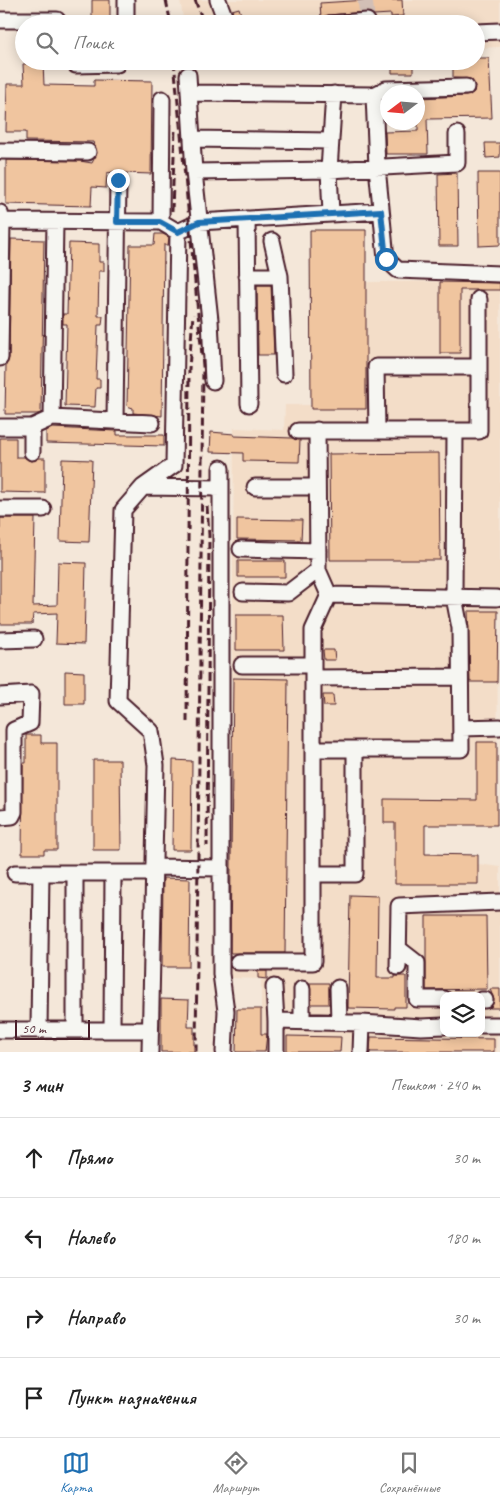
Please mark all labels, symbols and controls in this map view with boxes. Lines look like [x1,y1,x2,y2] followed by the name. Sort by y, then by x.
[15,15,485,70] search box
[33,29,61,57] icon: search
[73,31,113,55] text: Поиск
[380,85,425,130] north arrow
[107,169,130,192] route end
[375,248,398,271] route start
[440,992,485,1037] map controls
[440,992,485,1037] button: layers
[15,1017,90,1040] scale bar
[22,1020,46,1037] text: 50 m
[20,1072,63,1098] text: 3 мин
[391,1075,480,1095] text: Пешком · 240 m
[20,1144,48,1172] icon: ahead
[67,1146,112,1170] text: Прямо
[453,1148,480,1168] text: 30 m
[20,1224,48,1252] icon: left
[67,1226,115,1250] text: Налево
[446,1228,480,1248] text: 180 m
[20,1304,48,1332] icon: right
[67,1306,125,1330] text: Направо
[453,1308,480,1328] text: 30 m
[20,1384,48,1412] icon: arrive
[67,1386,196,1410] text: Пункт назначения
[60,1449,92,1496] tab: Карта
[213,1449,259,1496] tab: Маршрут
[379,1449,440,1496] tab: Сохранённые

